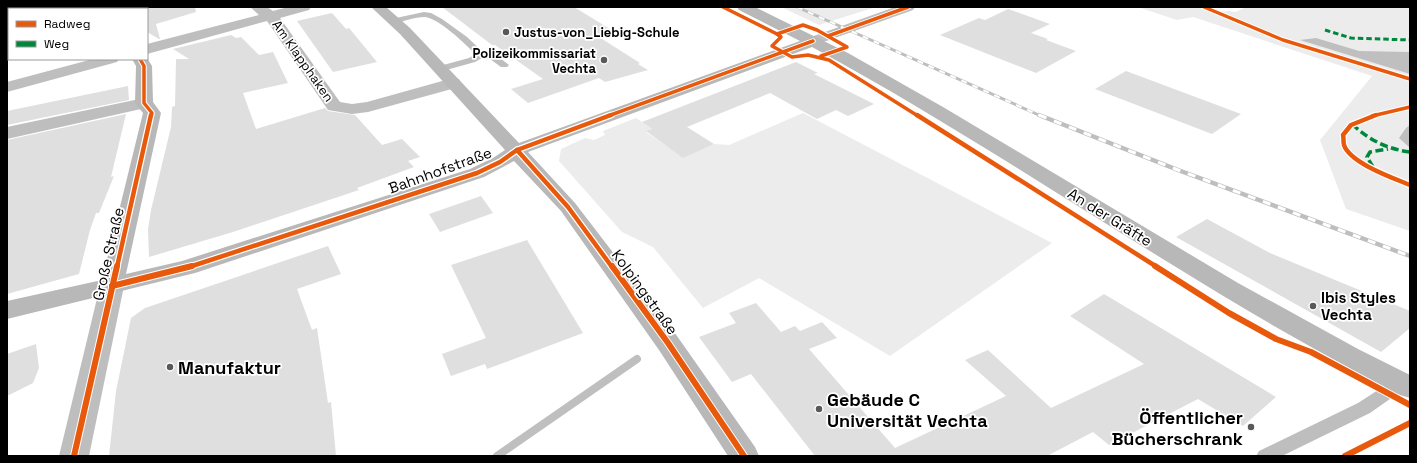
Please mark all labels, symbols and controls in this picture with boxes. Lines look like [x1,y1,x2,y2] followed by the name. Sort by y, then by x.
[8,8,148,60] legend
[44,16,90,32] text: Radweg
[269,17,337,105] street label: Am Klapphaken
[514,24,679,41] place label: Justus-von_Liebig-Schule
[501,27,511,37] marker: Justus-von_Liebig-Schule
[44,36,69,52] text: Weg
[473,45,596,77] place label: Polizeikommissariat Vechta
[599,55,609,65] marker: Polizeikommissariat Vechta
[386,142,494,197] street label: Bahnhofstraße
[1064,184,1156,251] street label: An der Gräfte
[88,205,128,302] street label: Große Straße
[608,246,682,338] street label: Kolpingstraße
[1321,288,1396,324] place label: Ibis Styles Vechta
[1308,301,1318,311] marker: Ibis Styles Vechta
[178,356,281,379] place label: Manufaktur
[165,362,175,372] marker: Manufaktur
[827,388,988,432] place label: Gebäude C Universität Vechta
[814,404,824,414] marker: Gebäude C Universität Vechta
[1111,406,1243,450] place label: Öffentlicher Bücherschrank
[1246,422,1256,432] marker: Öffentlicher Bücherschrank

